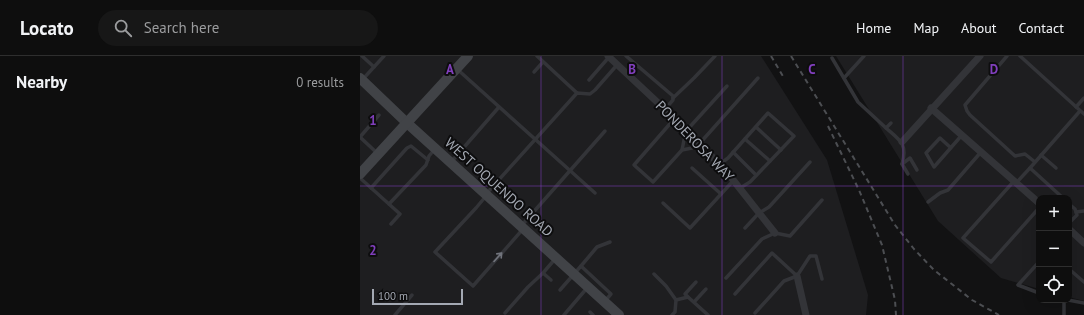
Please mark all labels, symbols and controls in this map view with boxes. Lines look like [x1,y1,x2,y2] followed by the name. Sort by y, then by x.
[98,10,378,46] search box
[20,16,74,40] text: Locato
[112,17,134,39] icon: search
[144,18,219,37] text: Search here
[856,19,891,37] text: Home
[913,19,939,37] text: Map
[961,19,997,37] text: About
[1019,19,1064,37] text: Contact
[446,61,454,78] text: A
[628,61,636,78] text: B
[808,61,816,78] text: C
[990,61,998,78] text: D
[16,71,67,93] text: Nearby
[296,74,344,91] text: 0 results
[652,97,738,185] street label: PONDEROSA WAY
[369,112,377,129] text: 1
[441,134,557,240] street label: WEST OQUENDO ROAD
[1036,195,1072,303] map controls
[1036,195,1072,231] button: +
[1036,231,1072,267] button: −
[369,242,377,259] text: 2
[494,252,503,262] one-way arrow
[1036,267,1072,303] button: locate
[372,287,463,306] scale bar
[378,289,408,303] text: 100 m

